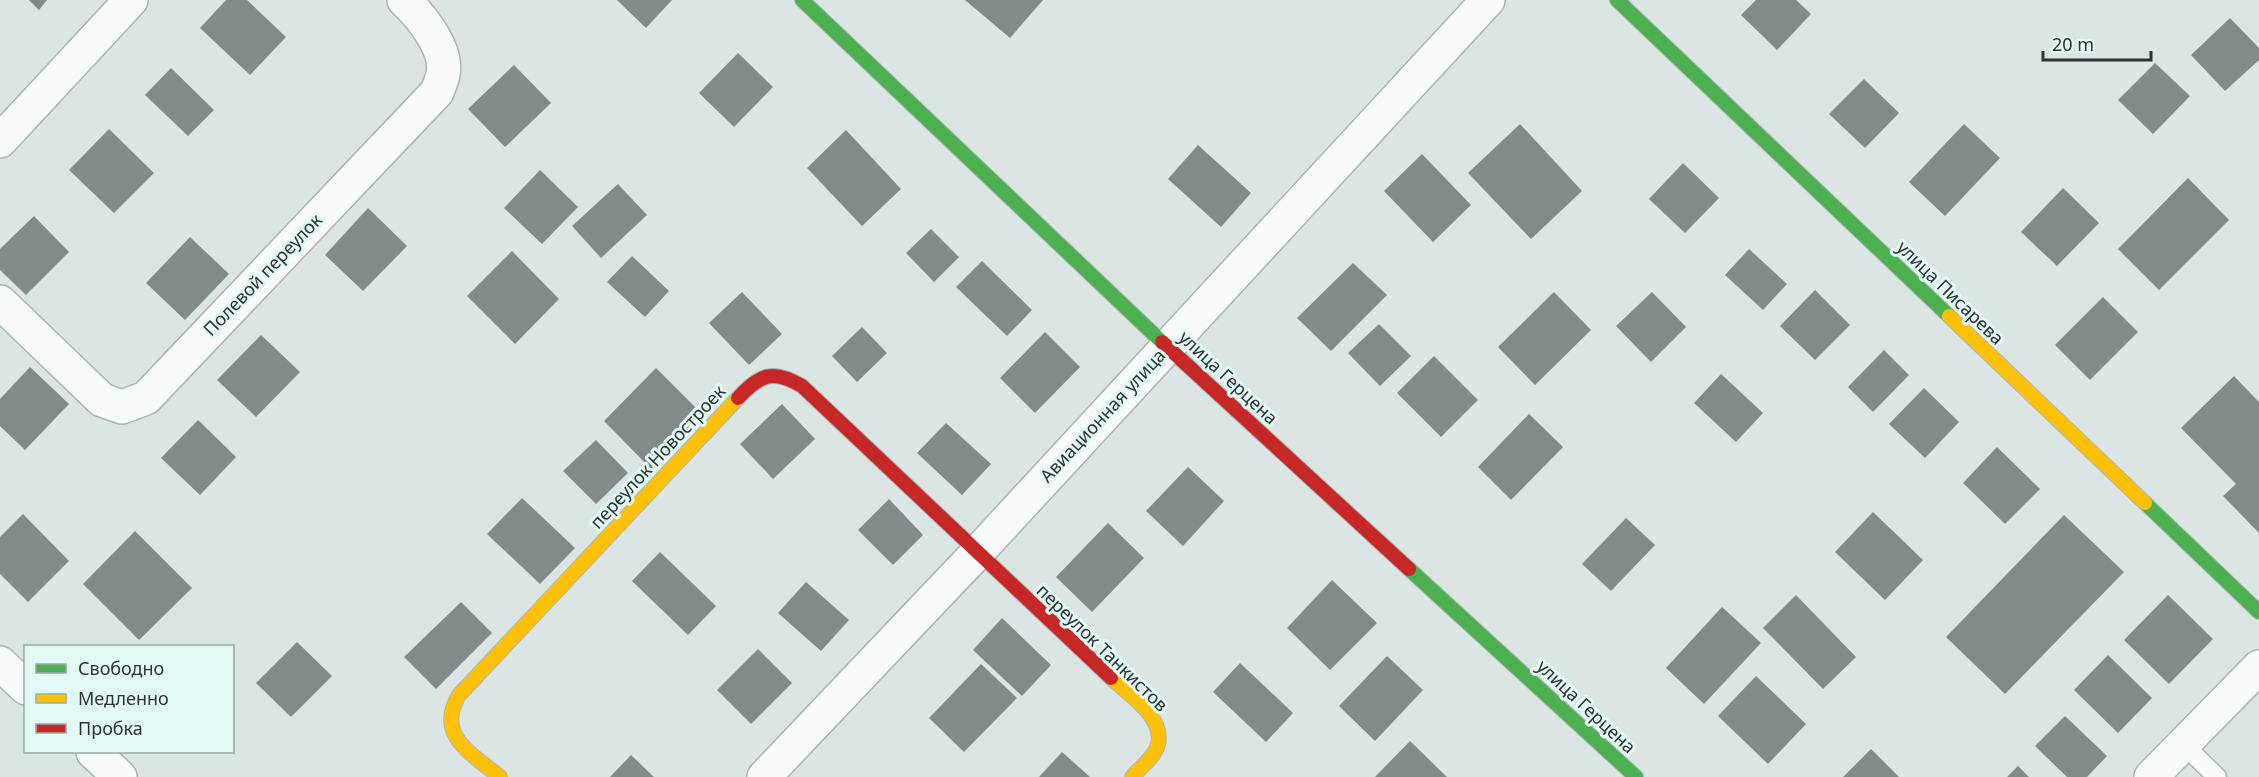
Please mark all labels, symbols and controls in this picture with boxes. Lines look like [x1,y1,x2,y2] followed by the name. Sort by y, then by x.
[2043,24,2151,62] scale bar
[2052,32,2094,56] text: 20 m
[198,208,327,341] street label: Полевой переулок
[1892,235,2009,350] street label: улица Писарева
[1174,325,1283,429] street label: улица Герцена
[1034,344,1170,487] street label: Авиационная улица
[584,379,731,533] street label: переулок Новостроек
[1032,578,1174,716] street label: переулок Танкистов
[24,645,234,753] legend
[1532,654,1641,758] street label: улица Герцена
[78,656,164,680] text: Свободно
[78,686,169,710] text: Медленно
[78,716,143,740] text: Пробка

